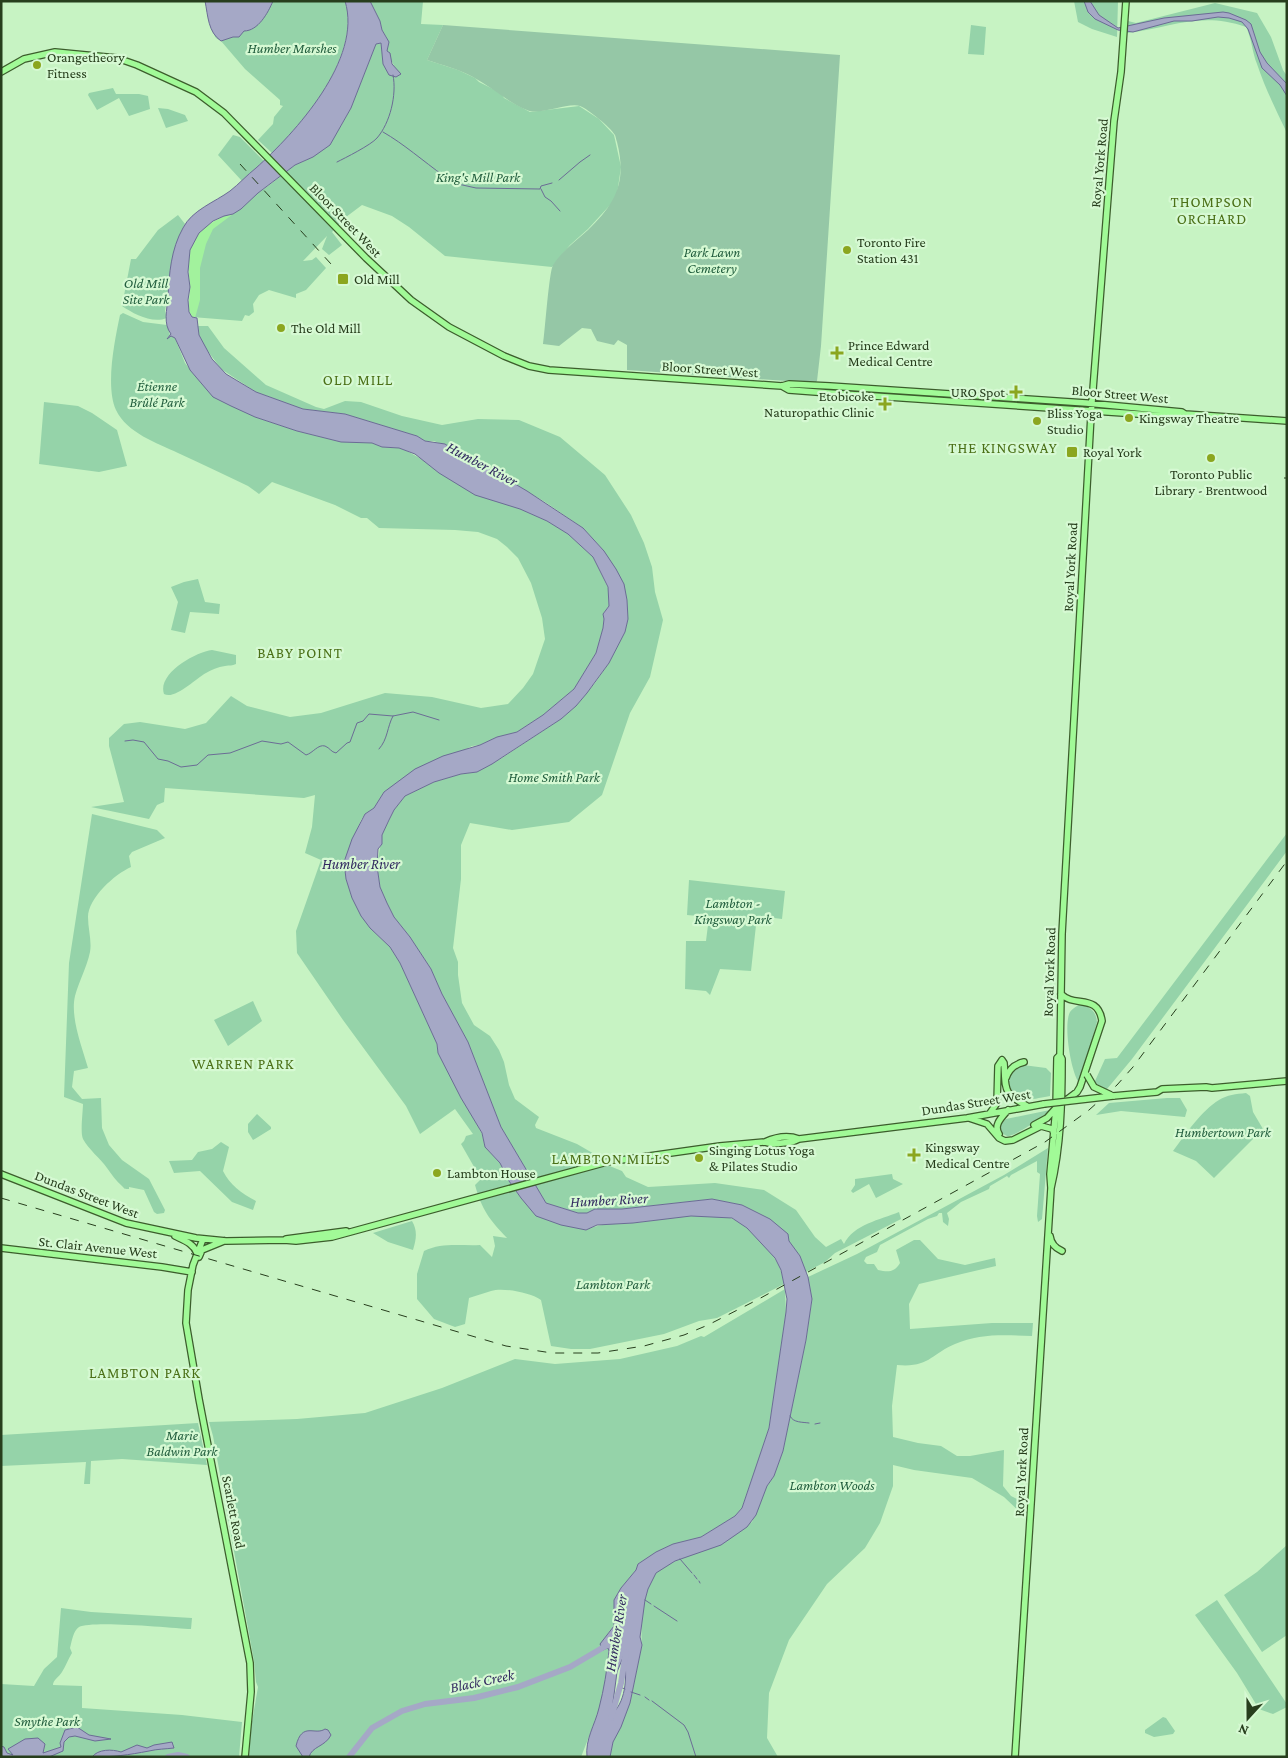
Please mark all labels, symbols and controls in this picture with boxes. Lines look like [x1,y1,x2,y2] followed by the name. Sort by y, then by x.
[247,40,337,56] park label: Humber Marshes
[47,49,125,81] place label: Orangetheory Fitness
[31,59,43,71] marker: Orangetheory Fitness
[1087,117,1111,208] street label: Royal York Road
[436,169,521,185] park label: King's Mill Park
[307,180,386,261] street label: Bloor Street West
[1171,194,1253,227] district label: THOMPSON ORCHARD
[857,234,926,266] place label: Toronto Fire Station 431
[684,244,740,276] park label: Park Lawn Cemetery
[841,244,853,256] marker: Toronto Fire Station 431
[354,271,400,287] place label: Old Mill
[336,272,350,286] marker: Old Mill
[123,275,170,307] park label: Old Mill Site Park
[291,320,361,336] place label: The Old Mill
[275,322,287,334] marker: The Old Mill
[848,337,933,369] place label: Prince Edward Medical Centre
[830,346,844,360] marker: Prince Edward Medical Centre
[661,358,759,380] street label: Bloor Street West
[323,372,393,388] district label: OLD MILL
[129,378,185,410] park label: Étienne Brûlé Park
[1071,382,1169,406] street label: Bloor Street West
[951,384,1005,400] place label: URO Spot
[1009,385,1023,399] marker: URO Spot
[764,388,874,420] place label: Etobicoke Naturopathic Clinic
[878,397,892,411] marker: Etobicoke Naturopathic Clinic
[1047,405,1103,437] place label: Bliss Yoga Studio
[1139,410,1239,426] place label: Kingsway Theatre
[1123,412,1135,424] marker: Kingsway Theatre
[1031,415,1043,427] marker: Bliss Yoga Studio
[444,439,521,490] water label: Humber River
[948,440,1058,456] district label: THE KINGSWAY
[1083,444,1142,460] place label: Royal York
[1065,445,1079,459] marker: Royal York
[1205,452,1217,464] marker: Toronto Public Library - Brentwood
[1155,466,1268,498] place label: Toronto Public Library - Brentwood
[1060,521,1080,612] street label: Royal York Road
[257,645,343,661] district label: BABY POINT
[508,769,601,785] park label: Home Smith Park
[322,856,401,872] water label: Humber River
[694,895,773,927] park label: Lambton - Kingsway Park
[1039,926,1059,1017] street label: Royal York Road
[192,1056,294,1072] district label: WARREN PARK
[920,1085,1032,1119] street label: Dundas Street West
[1175,1124,1272,1140] park label: Humbertown Park
[925,1139,1010,1171] place label: Kingsway Medical Centre
[709,1142,815,1174] place label: Singing Lotus Yoga & Pilates Studio
[907,1148,921,1162] marker: Kingsway Medical Centre
[551,1151,671,1167] district label: LAMBTON MILLS
[693,1152,705,1164] marker: Singing Lotus Yoga & Pilates Studio
[447,1165,536,1181] place label: Lambton House
[33,1167,142,1221] street label: Dundas Street West
[431,1167,443,1179] marker: Lambton House
[570,1190,649,1210] water label: Humber River
[38,1233,158,1261] street label: St. Clair Avenue West
[576,1276,651,1292] park label: Lambton Park
[89,1365,201,1381] district label: LAMBTON PARK
[1011,1426,1031,1517] street label: Royal York Road
[147,1427,218,1459] park label: Marie Baldwin Park
[219,1474,249,1550] street label: Scarlett Road
[790,1477,875,1493] park label: Lambton Woods
[602,1592,630,1673] water label: Humber River
[448,1666,517,1696] water label: Black Creek
[1223,1693,1273,1743] north arrow
[14,1713,81,1729] park label: Smythe Park
[1236,1721,1251,1739] text: N

